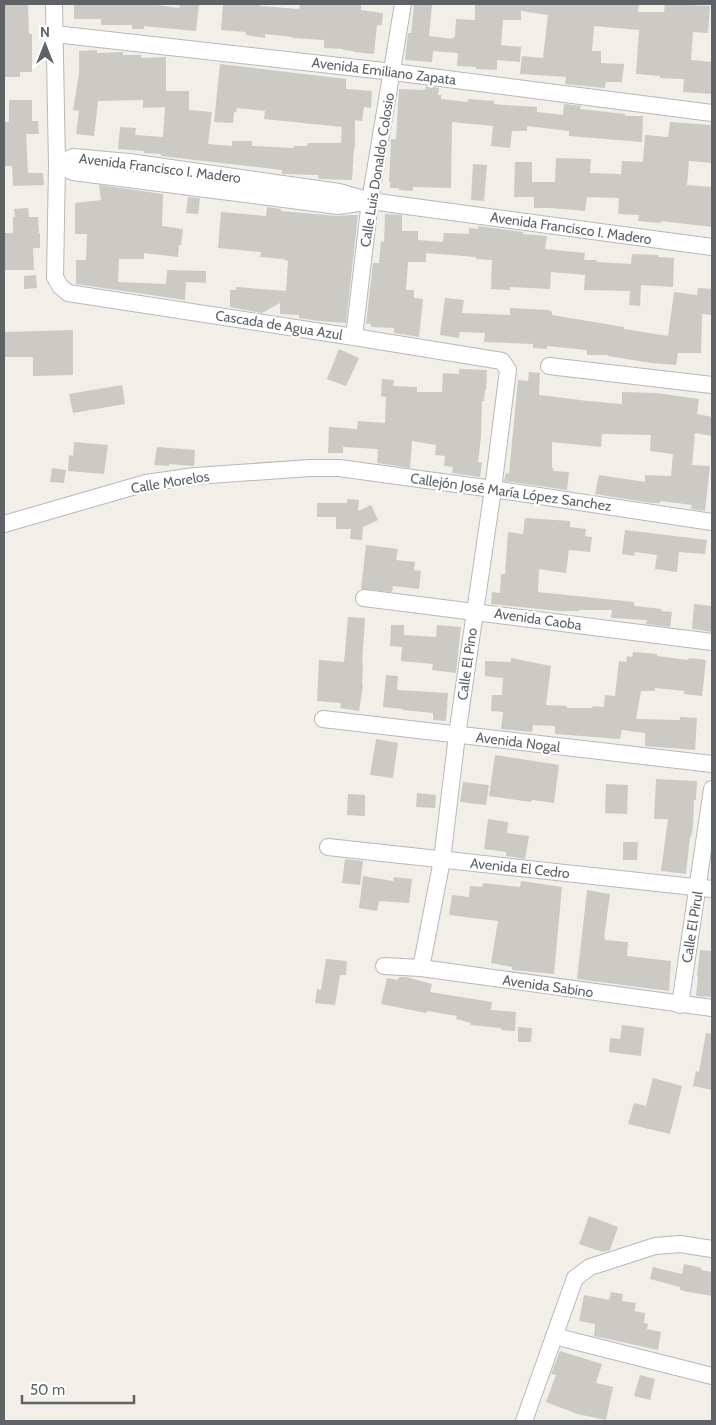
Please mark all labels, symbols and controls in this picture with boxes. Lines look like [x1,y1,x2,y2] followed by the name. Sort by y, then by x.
[20,20,70,70] north arrow
[40,23,50,41] text: N
[311,53,457,89] street label: Avenida Emiliano Zapata
[356,91,398,248] street label: Calle Luis Donaldo Colosio
[78,149,242,187] street label: Avenida Francisco I. Madero
[489,208,653,248] street label: Avenida Francisco I. Madero
[214,306,345,344] street label: Cascada de Agua Azul
[129,467,211,497] street label: Calle Morelos
[409,469,613,515] street label: Callejón José María López Sanchez
[493,604,583,634] street label: Avenida Caoba
[453,626,481,701] street label: Calle El Pino
[475,728,562,756] street label: Avenida Nogal
[469,854,571,882] street label: Avenida El Cedro
[677,889,707,964] street label: Calle El Pirul
[501,971,595,1001] street label: Avenida Sabino
[22,1372,135,1404] scale bar
[30,1381,65,1399] text: 50 m

